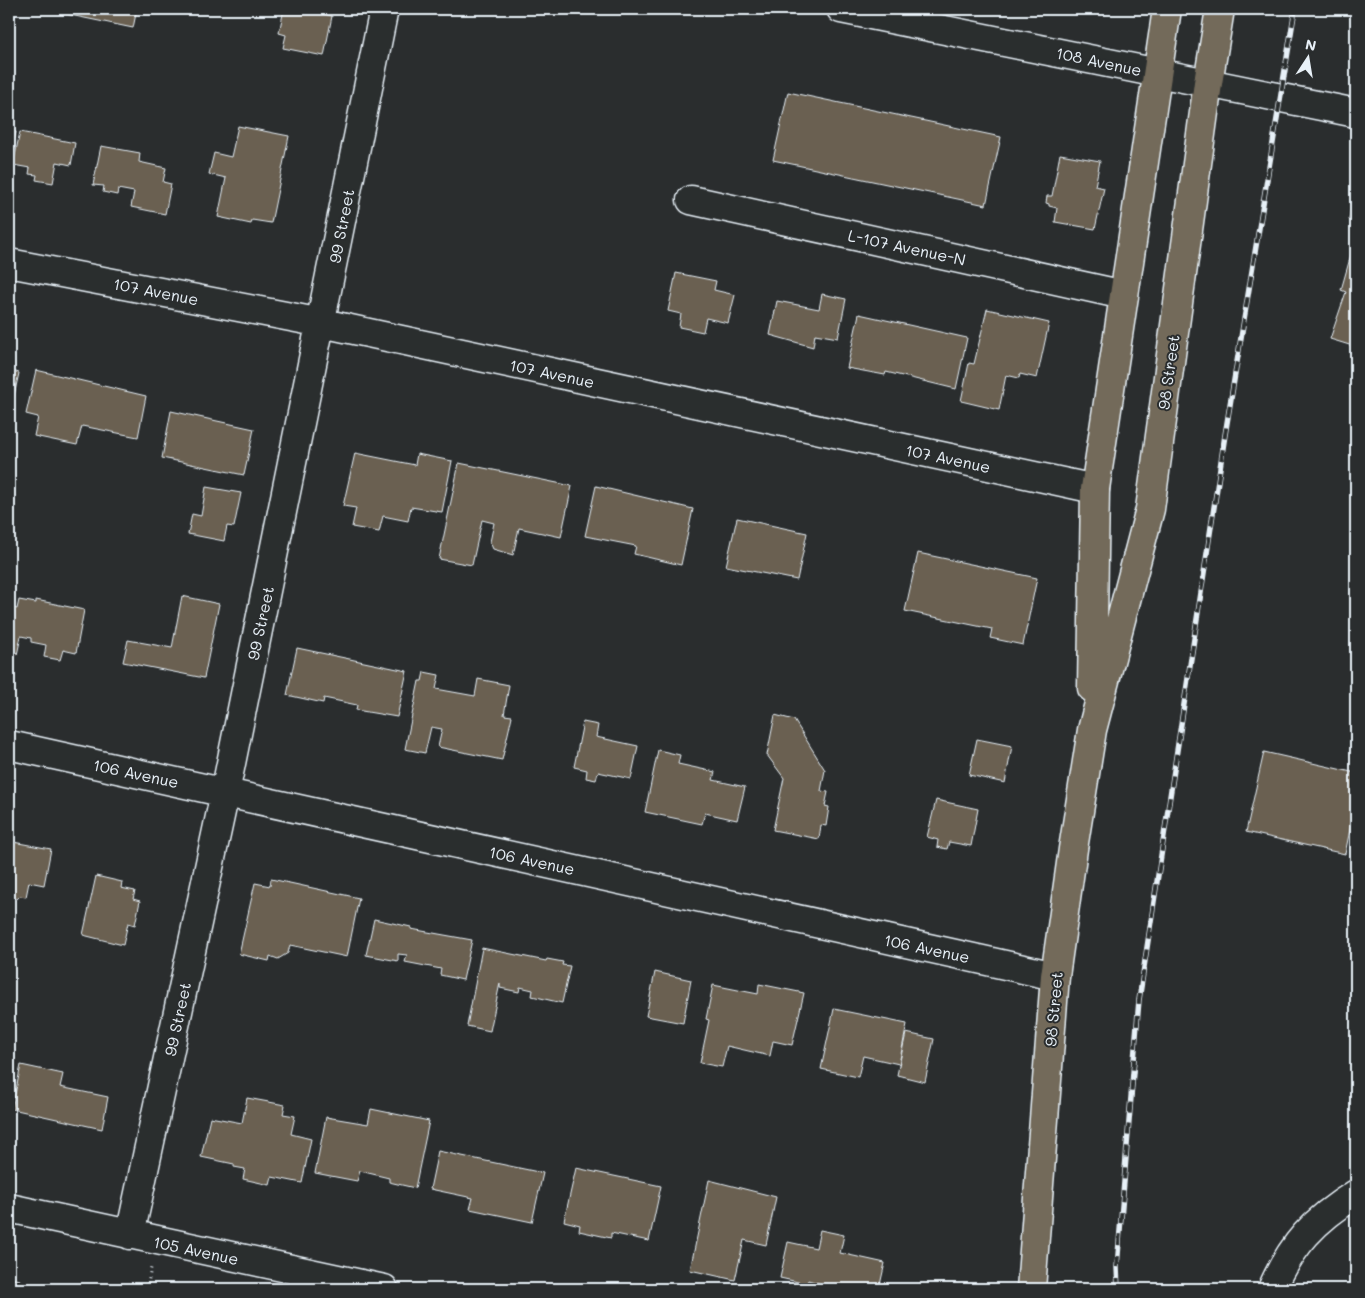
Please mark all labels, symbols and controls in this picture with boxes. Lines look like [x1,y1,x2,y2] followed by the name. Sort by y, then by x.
[1282,32,1332,82] north arrow
[1304,34,1318,55] text: N
[1054,42,1144,80] street label: 108 Avenue
[324,187,358,265] street label: 99 Street
[846,224,968,270] street label: L-107 Avenue-N
[112,272,200,310] street label: 107 Avenue
[1152,333,1184,411] street label: 98 Street
[508,354,596,392] street label: 107 Avenue
[904,439,992,477] street label: 107 Avenue
[242,584,278,662] street label: 99 Street
[91,754,181,792] street label: 106 Avenue
[487,841,577,879] street label: 106 Avenue
[882,929,972,967] street label: 106 Avenue
[1039,971,1067,1047] street label: 98 Street
[159,980,195,1058] street label: 99 Street
[151,1231,241,1269] street label: 105 Avenue

